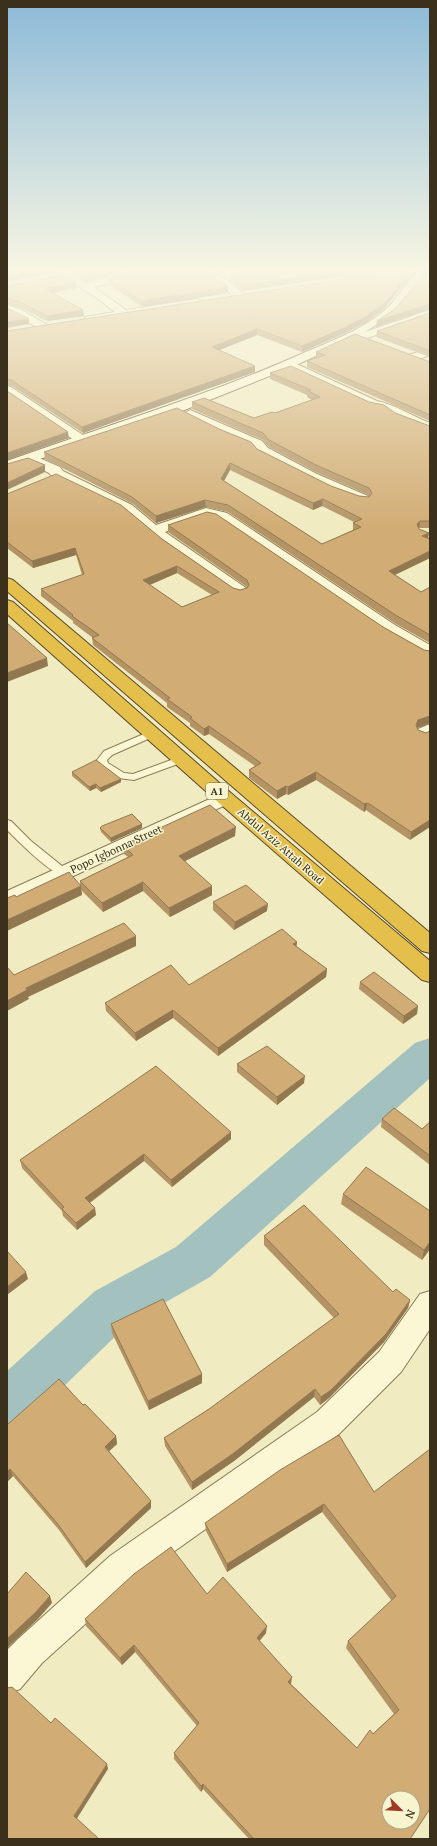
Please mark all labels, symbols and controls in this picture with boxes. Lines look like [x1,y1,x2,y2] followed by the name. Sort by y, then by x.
[206,783,228,799] road number: A1
[235,805,327,887] street label: Abdul Aziz Attah Road
[68,822,164,876] street label: Popo Igbonna Street
[381,1790,421,1830] north arrow
[402,1807,418,1821] text: N

